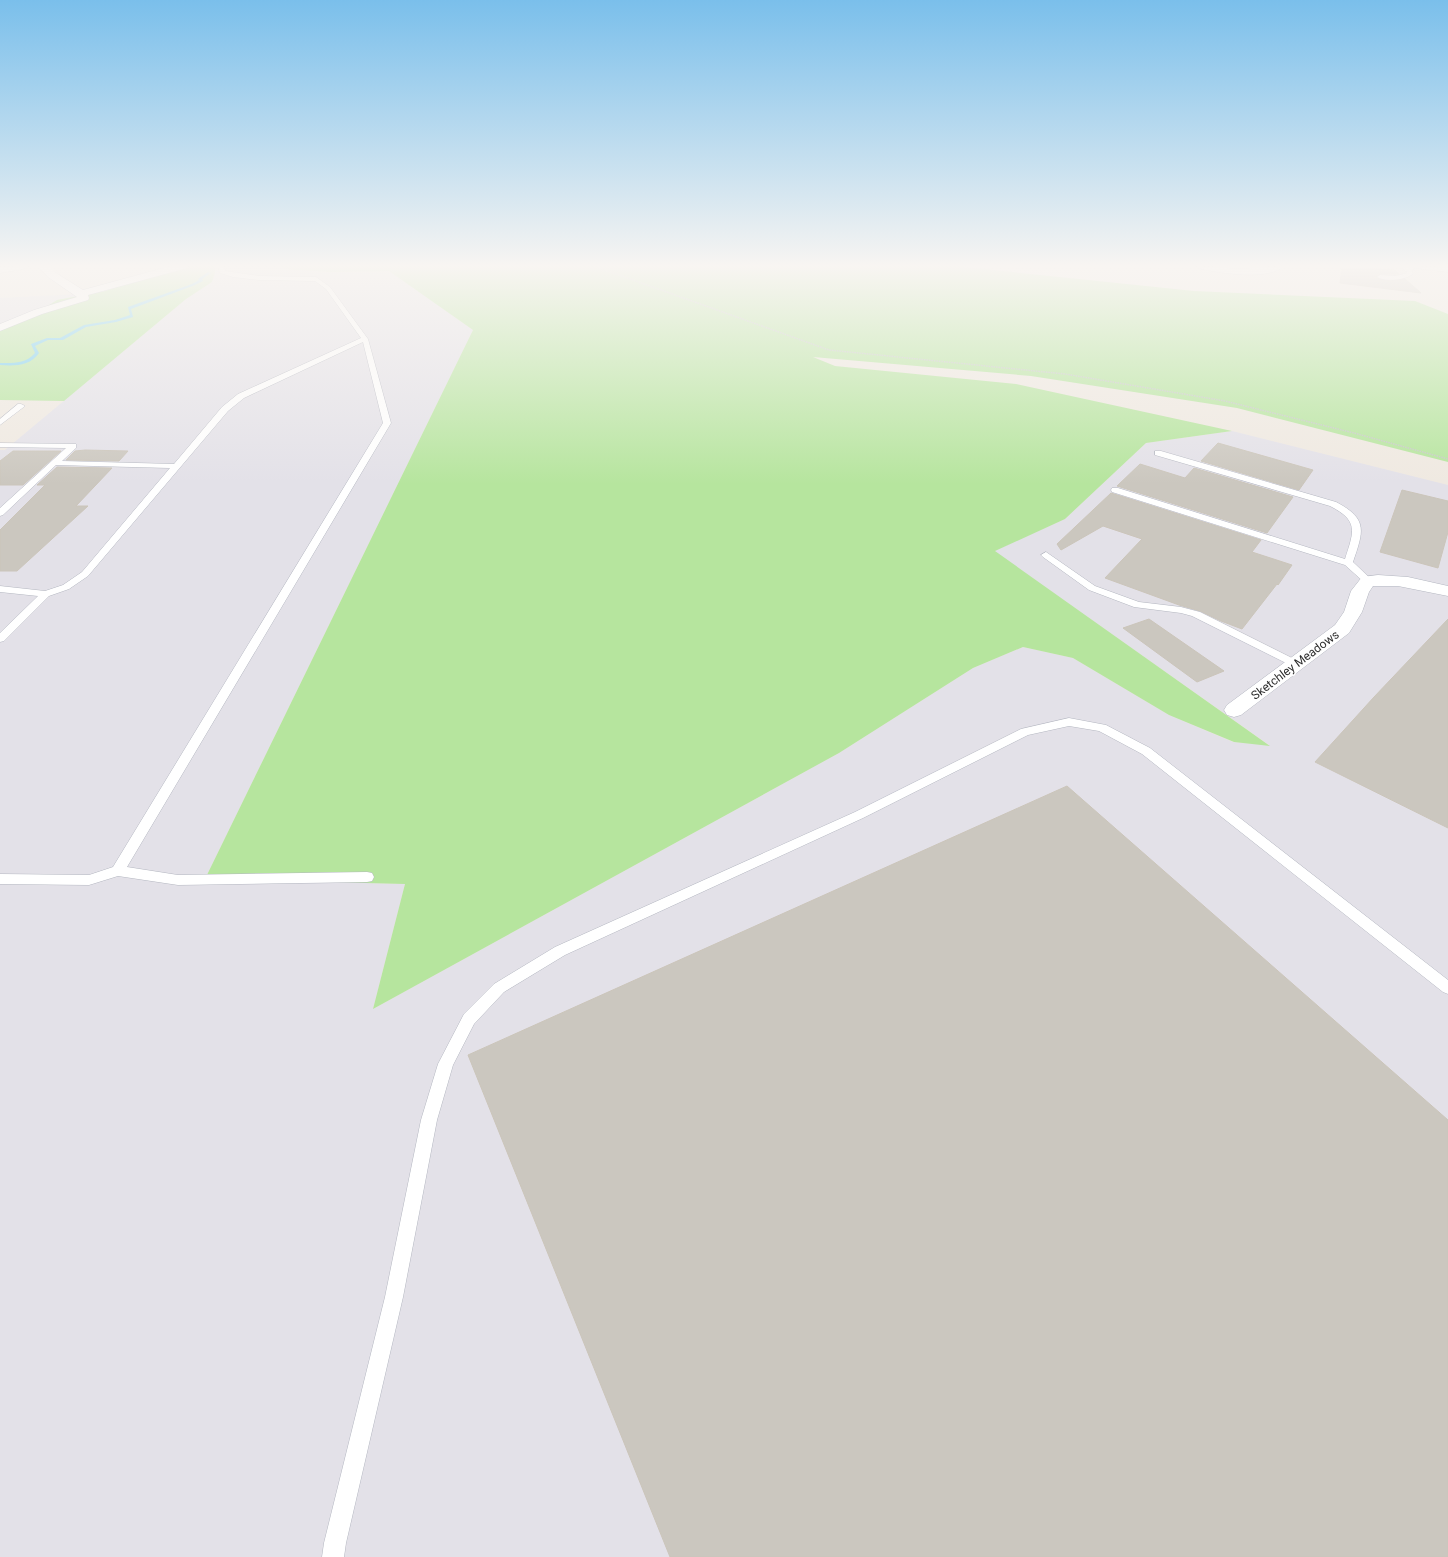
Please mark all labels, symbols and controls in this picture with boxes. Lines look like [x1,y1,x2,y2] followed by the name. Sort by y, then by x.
[1248,627,1342,703] street label: Sketchley Meadows

